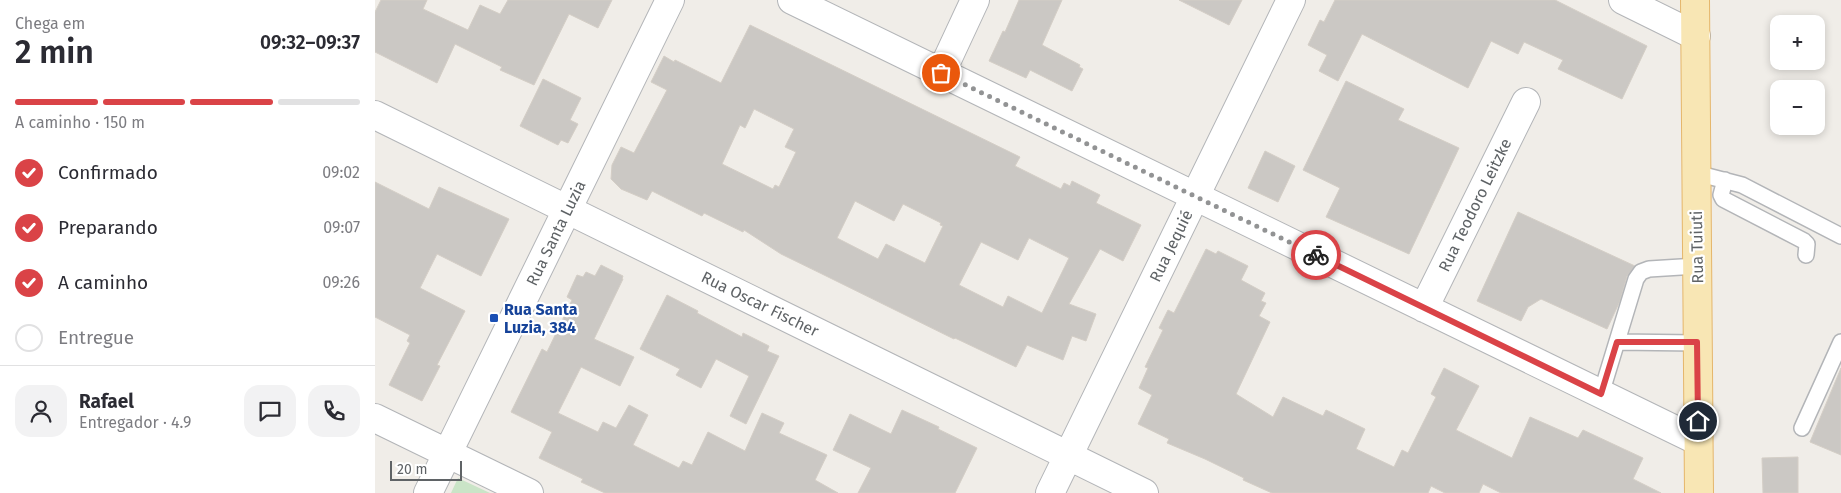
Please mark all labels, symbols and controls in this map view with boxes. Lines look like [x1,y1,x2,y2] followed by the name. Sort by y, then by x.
[15,14,85,33] text: Chega em
[1770,15,1825,135] map controls
[1770,15,1825,70] button: +
[260,31,360,54] text: 09:32–09:37
[15,33,94,71] text: 2 min
[920,52,962,94] pin
[927,59,955,87] icon: bag
[1770,80,1825,135] button: −
[15,113,145,132] text: A caminho · 150 m
[1434,135,1516,275] street label: Rua Teodoro Leitzke
[15,159,43,187] icon: check
[58,161,158,184] text: Confirmado
[322,163,360,182] text: 09:02
[522,177,590,289] street label: Rua Santa Luzia
[1145,207,1197,285] street label: Rua Jequié
[1687,210,1707,284] street label: Rua Tuiuti
[15,214,43,242] icon: check
[58,216,158,239] text: Preparando
[323,218,360,237] text: 09:07
[1291,230,1341,280] courier
[1302,241,1330,269] icon: bike
[698,267,823,341] street label: Rua Oscar Fischer
[15,269,43,297] icon: check
[58,271,148,294] text: A caminho
[323,273,360,292] text: 09:26
[504,300,578,337] place label: Rua Santa Luzia, 384
[488,312,500,324] marker: Rua Santa Luzia, 384
[58,326,134,349] text: Entregue
[15,385,67,437] button: person
[244,385,296,437] button: chat
[308,385,360,437] button: phone
[79,390,134,413] text: Rafael
[1677,400,1719,442] pin
[1684,407,1712,435] icon: home
[79,413,191,432] text: Entregador · 4.9
[390,458,463,481] scale bar
[397,461,427,478] text: 20 m

